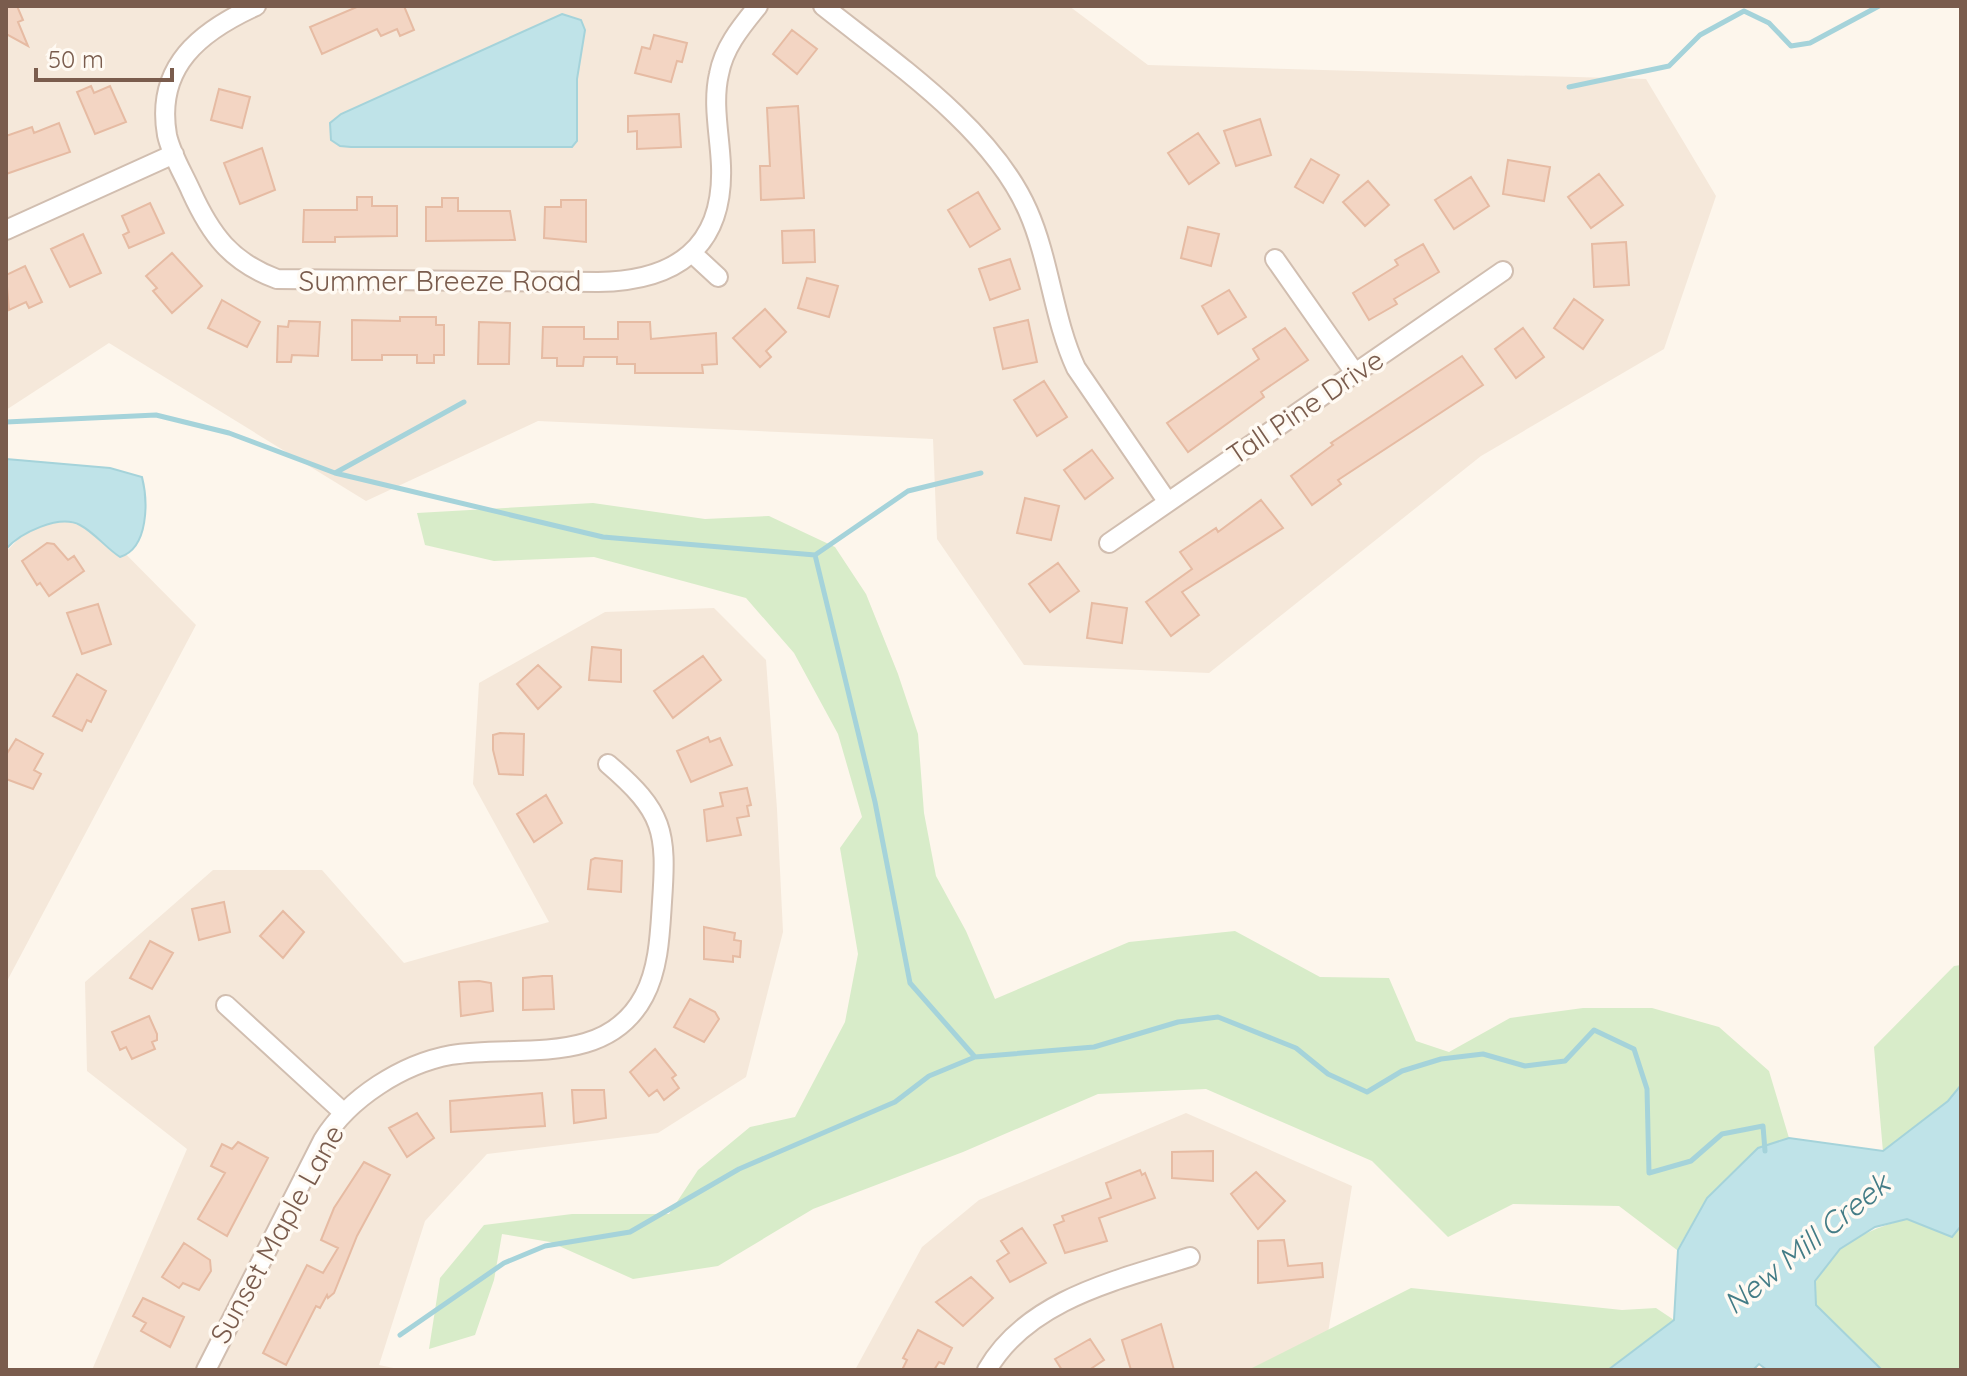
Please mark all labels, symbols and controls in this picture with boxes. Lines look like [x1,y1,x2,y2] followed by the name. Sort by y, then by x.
[36,32,172,82] scale bar
[48,44,104,74] text: 50 m
[298,263,582,298] street label: Summer Breeze Road
[1220,341,1390,472] street label: Tall Pine Drive
[202,1118,351,1349] street label: Sunset Maple Lane
[1715,1163,1900,1322] water label: New Mill Creek

